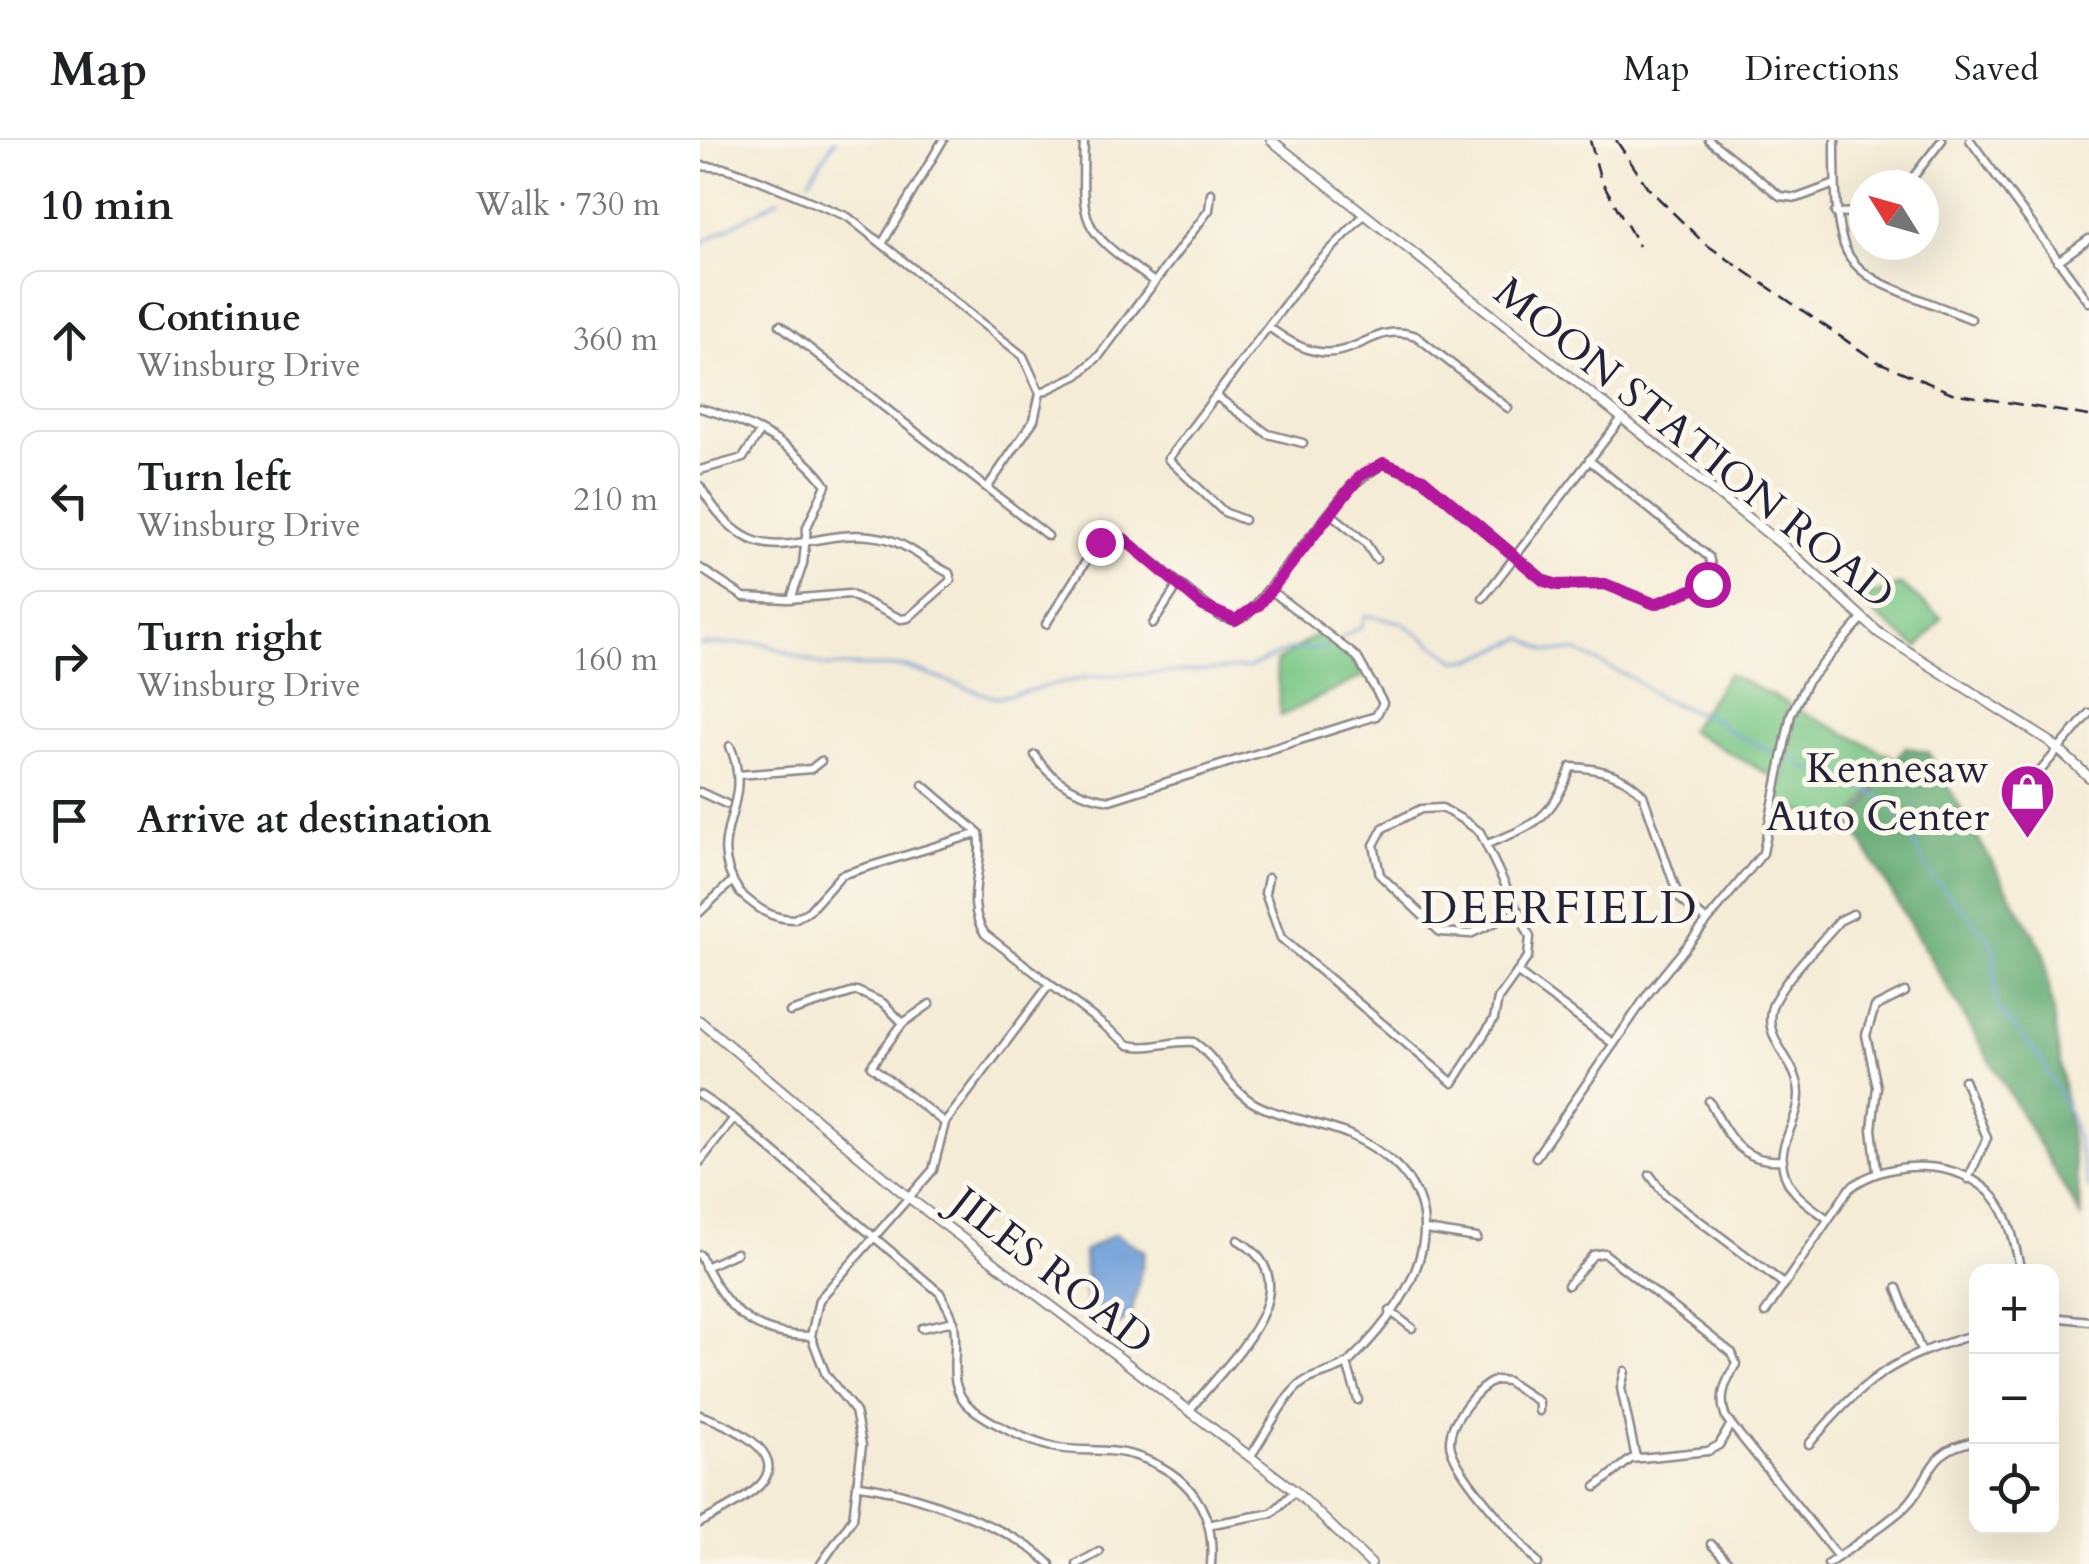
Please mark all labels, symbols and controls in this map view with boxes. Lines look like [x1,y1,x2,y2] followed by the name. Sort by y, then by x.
[50,37,148,102] text: Map
[1623,45,1690,93] text: Map
[1745,45,1899,93] text: Directions
[1954,45,2039,93] text: Saved
[1849,170,1939,260] north arrow
[40,177,173,234] text: 10 min
[475,183,660,227] text: Walk · 730 m
[1482,264,1906,622] street label: MOON STATION ROAD
[137,292,301,344] text: Continue
[42,313,97,368] icon: ahead
[573,318,658,362] text: 360 m
[137,344,361,388] text: Winsburg Drive
[137,452,291,504] text: Turn left
[42,473,97,528] icon: left
[573,478,658,522] text: 210 m
[137,504,361,548] text: Winsburg Drive
[1078,520,1124,566] route end
[1685,562,1731,608] route start
[137,612,322,664] text: Turn right
[42,633,97,688] icon: right
[573,638,658,682] text: 160 m
[137,664,361,708] text: Winsburg Drive
[1766,740,1990,845] place label: Kennesaw Auto Center
[1998,761,2058,840] shop icon: Kennesaw Auto Center
[42,793,97,848] icon: arrive
[137,794,492,846] text: Arrive at destination
[1421,878,1699,939] district label: DEERFIELD
[935,1171,1165,1368] street label: JILES ROAD
[1969,1264,2059,1534] map controls
[1969,1264,2059,1354] button: +
[1969,1354,2059,1444] button: −
[1969,1444,2059,1534] button: locate

